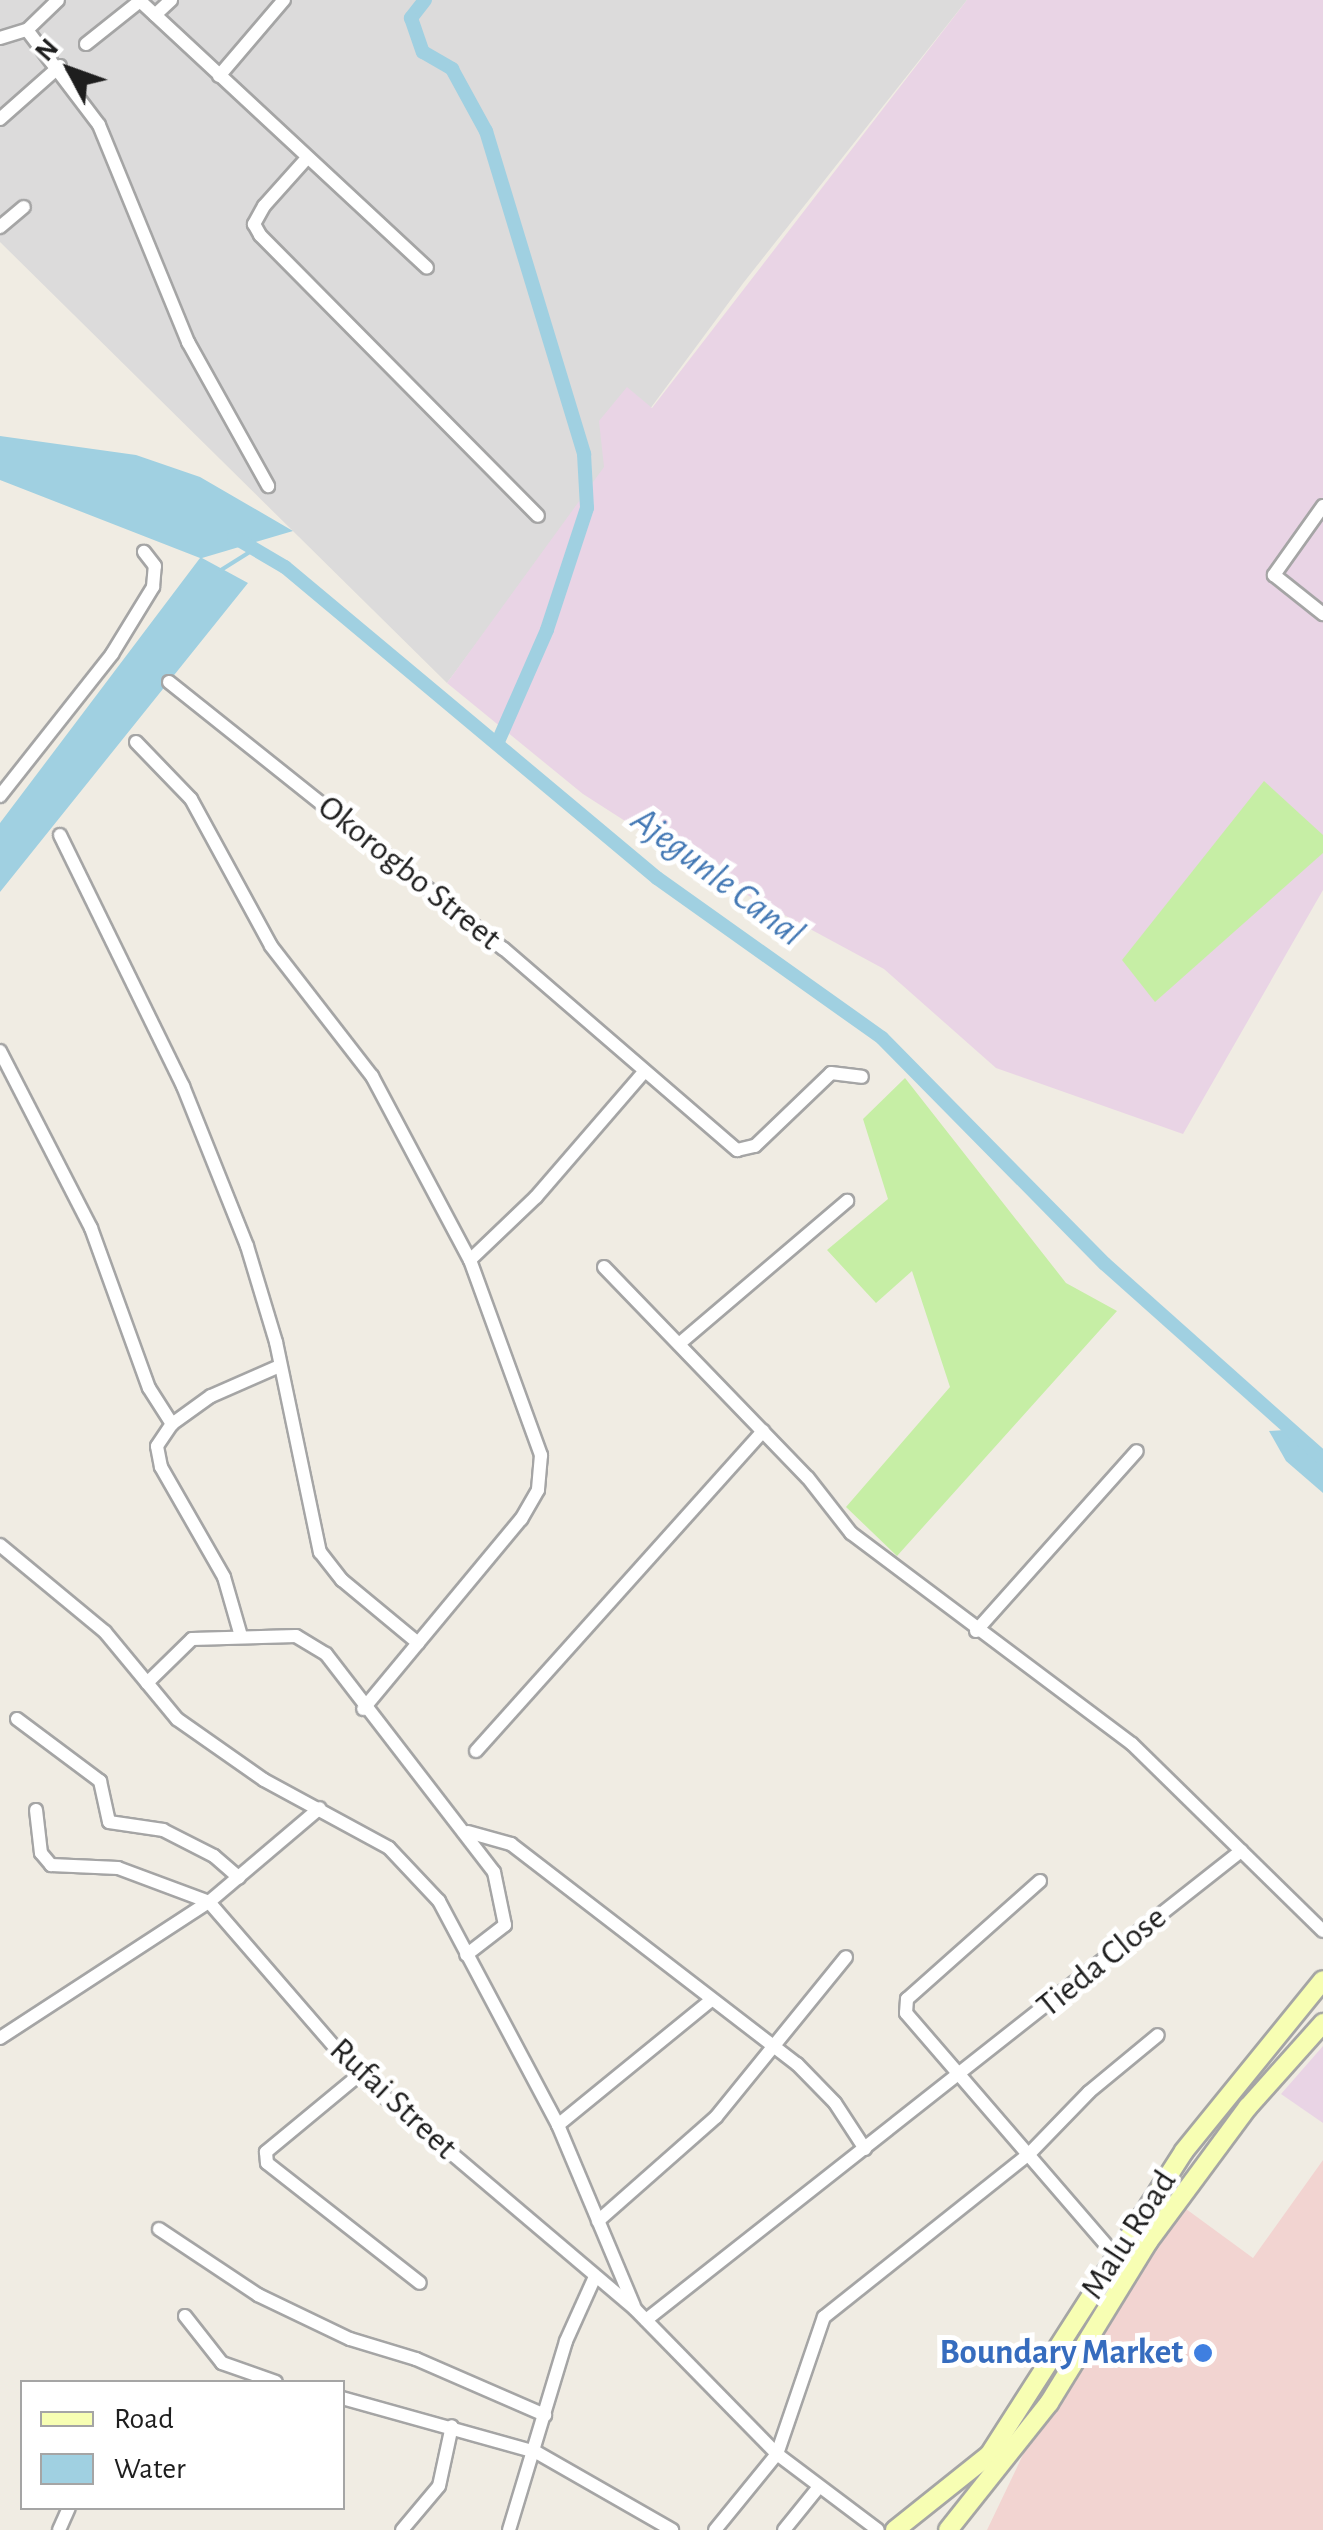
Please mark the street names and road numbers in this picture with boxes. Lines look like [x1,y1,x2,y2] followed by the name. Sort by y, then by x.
[309,786,509,960] street label: Okorogbo Street
[1029,1897,1175,2027] street label: Tieda Close
[320,2029,466,2169] street label: Rufai Street
[1072,2163,1186,2307] street label: Malu Road

